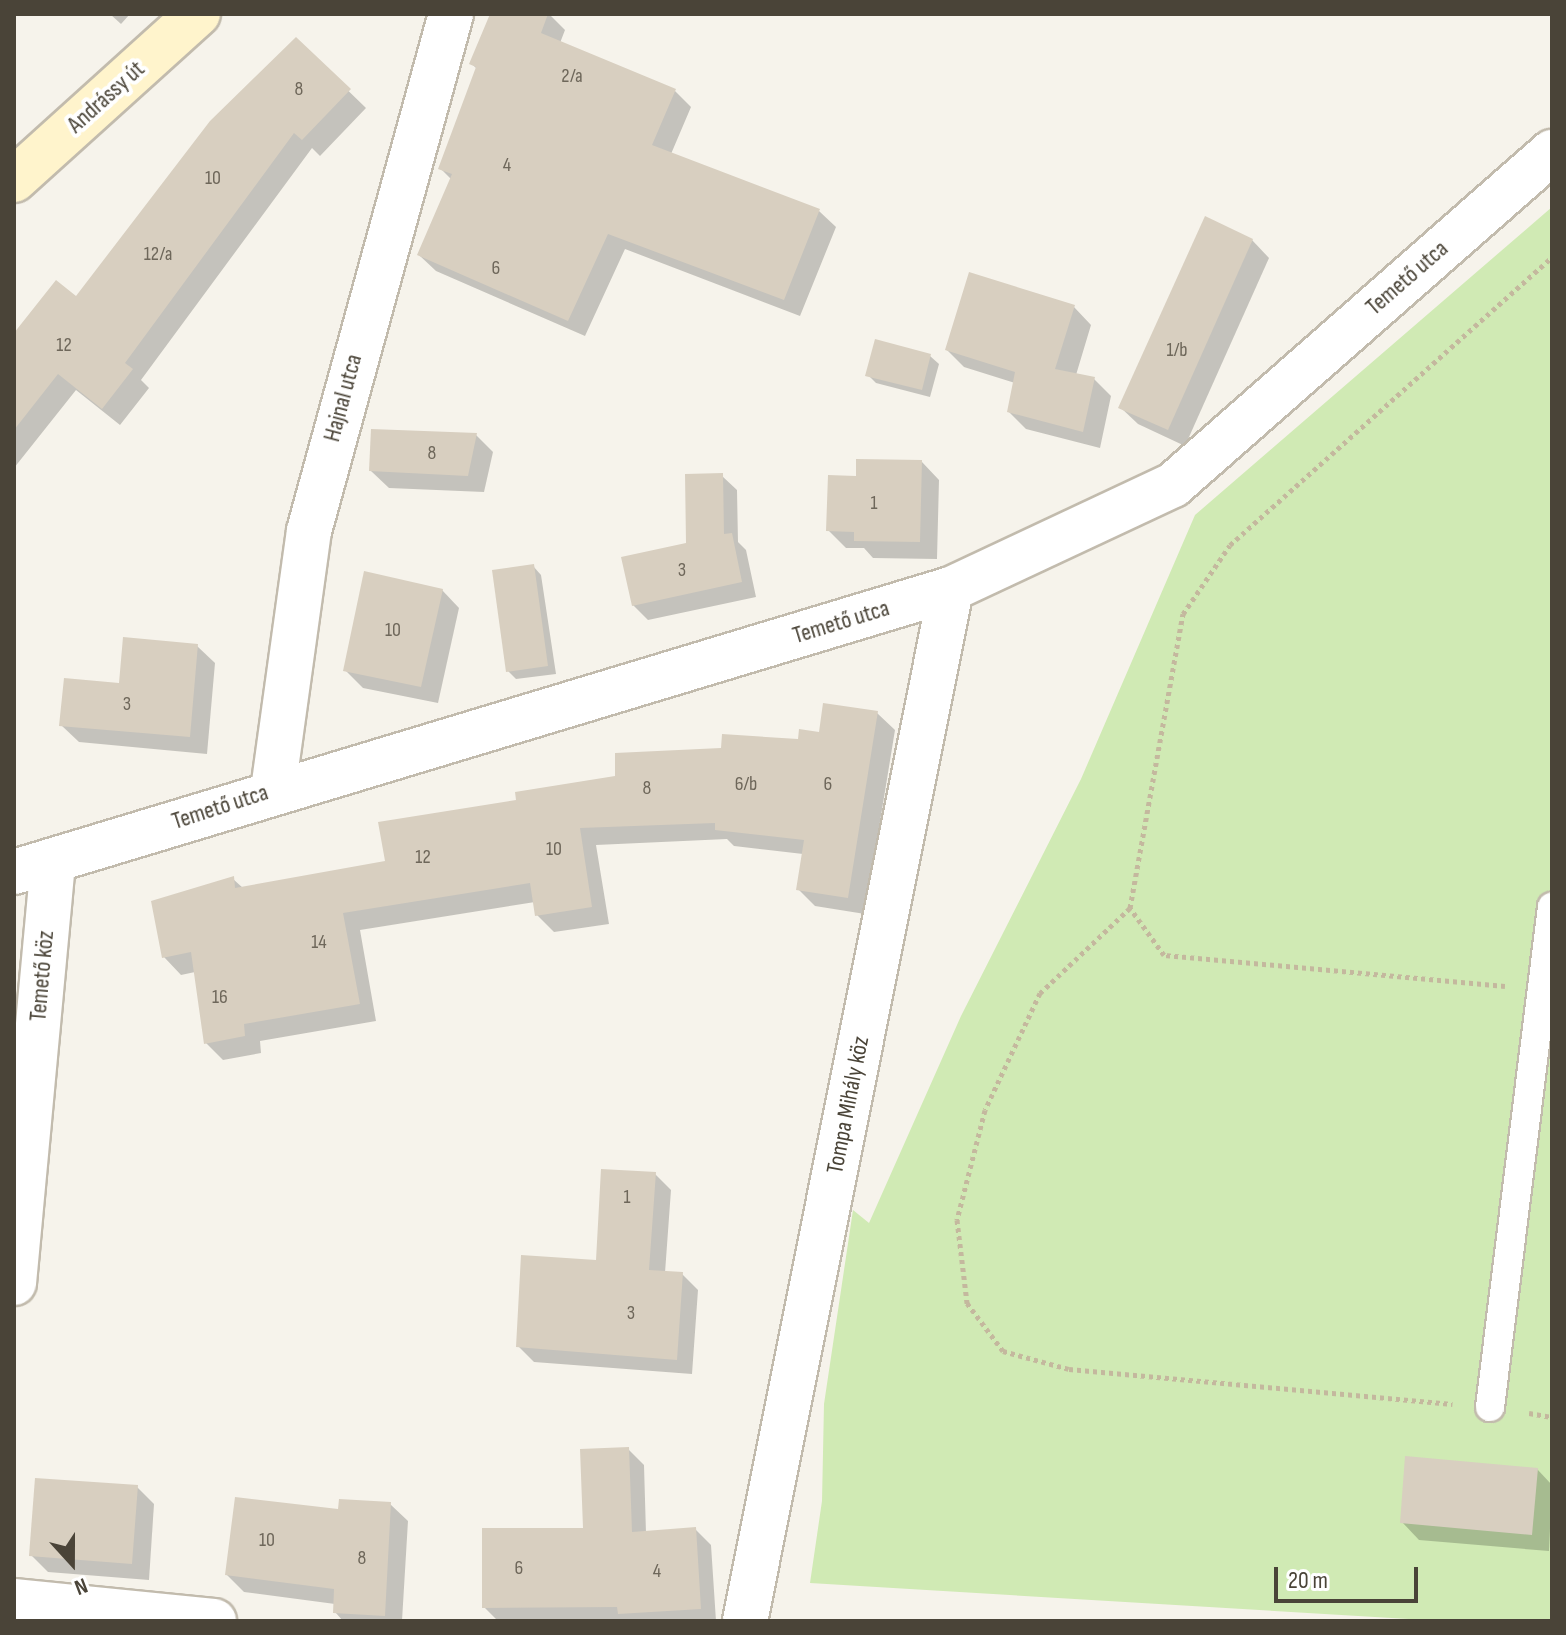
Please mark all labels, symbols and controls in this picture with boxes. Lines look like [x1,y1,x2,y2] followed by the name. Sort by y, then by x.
[61,55,151,139] street label: Andrássy út
[561,64,583,88] house number: 2/a
[295,77,303,101] house number: 8
[503,153,511,177] house number: 4
[205,166,221,190] house number: 10
[1360,235,1454,321] street label: Temető utca
[144,242,172,266] house number: 12/a
[492,256,500,280] house number: 6
[56,333,72,357] house number: 12
[1166,338,1188,362] house number: 1/b
[318,351,368,445] street label: Hajnal utca
[428,441,436,465] house number: 8
[871,491,877,515] house number: 1
[678,558,686,582] house number: 3
[789,594,893,650] street label: Temető utca
[385,618,401,642] house number: 10
[123,692,131,716] house number: 3
[735,772,757,796] house number: 6/b
[824,772,832,796] house number: 6
[643,776,651,800] house number: 8
[168,778,272,836] street label: Temető utca
[546,837,562,861] house number: 10
[415,845,431,869] house number: 12
[24,929,60,1023] street label: Temető köz
[311,930,327,954] house number: 14
[212,985,228,1009] house number: 16
[821,1034,875,1176] street label: Tompa Mihály köz
[624,1185,630,1209] house number: 1
[627,1301,635,1325] house number: 3
[32,1523,112,1603] north arrow
[259,1528,275,1552] house number: 10
[358,1546,366,1570] house number: 8
[1278,1551,1422,1601] scale bar
[515,1556,523,1580] house number: 6
[653,1559,661,1583] house number: 4
[1288,1566,1328,1595] text: 20 m
[70,1571,91,1601] text: N

